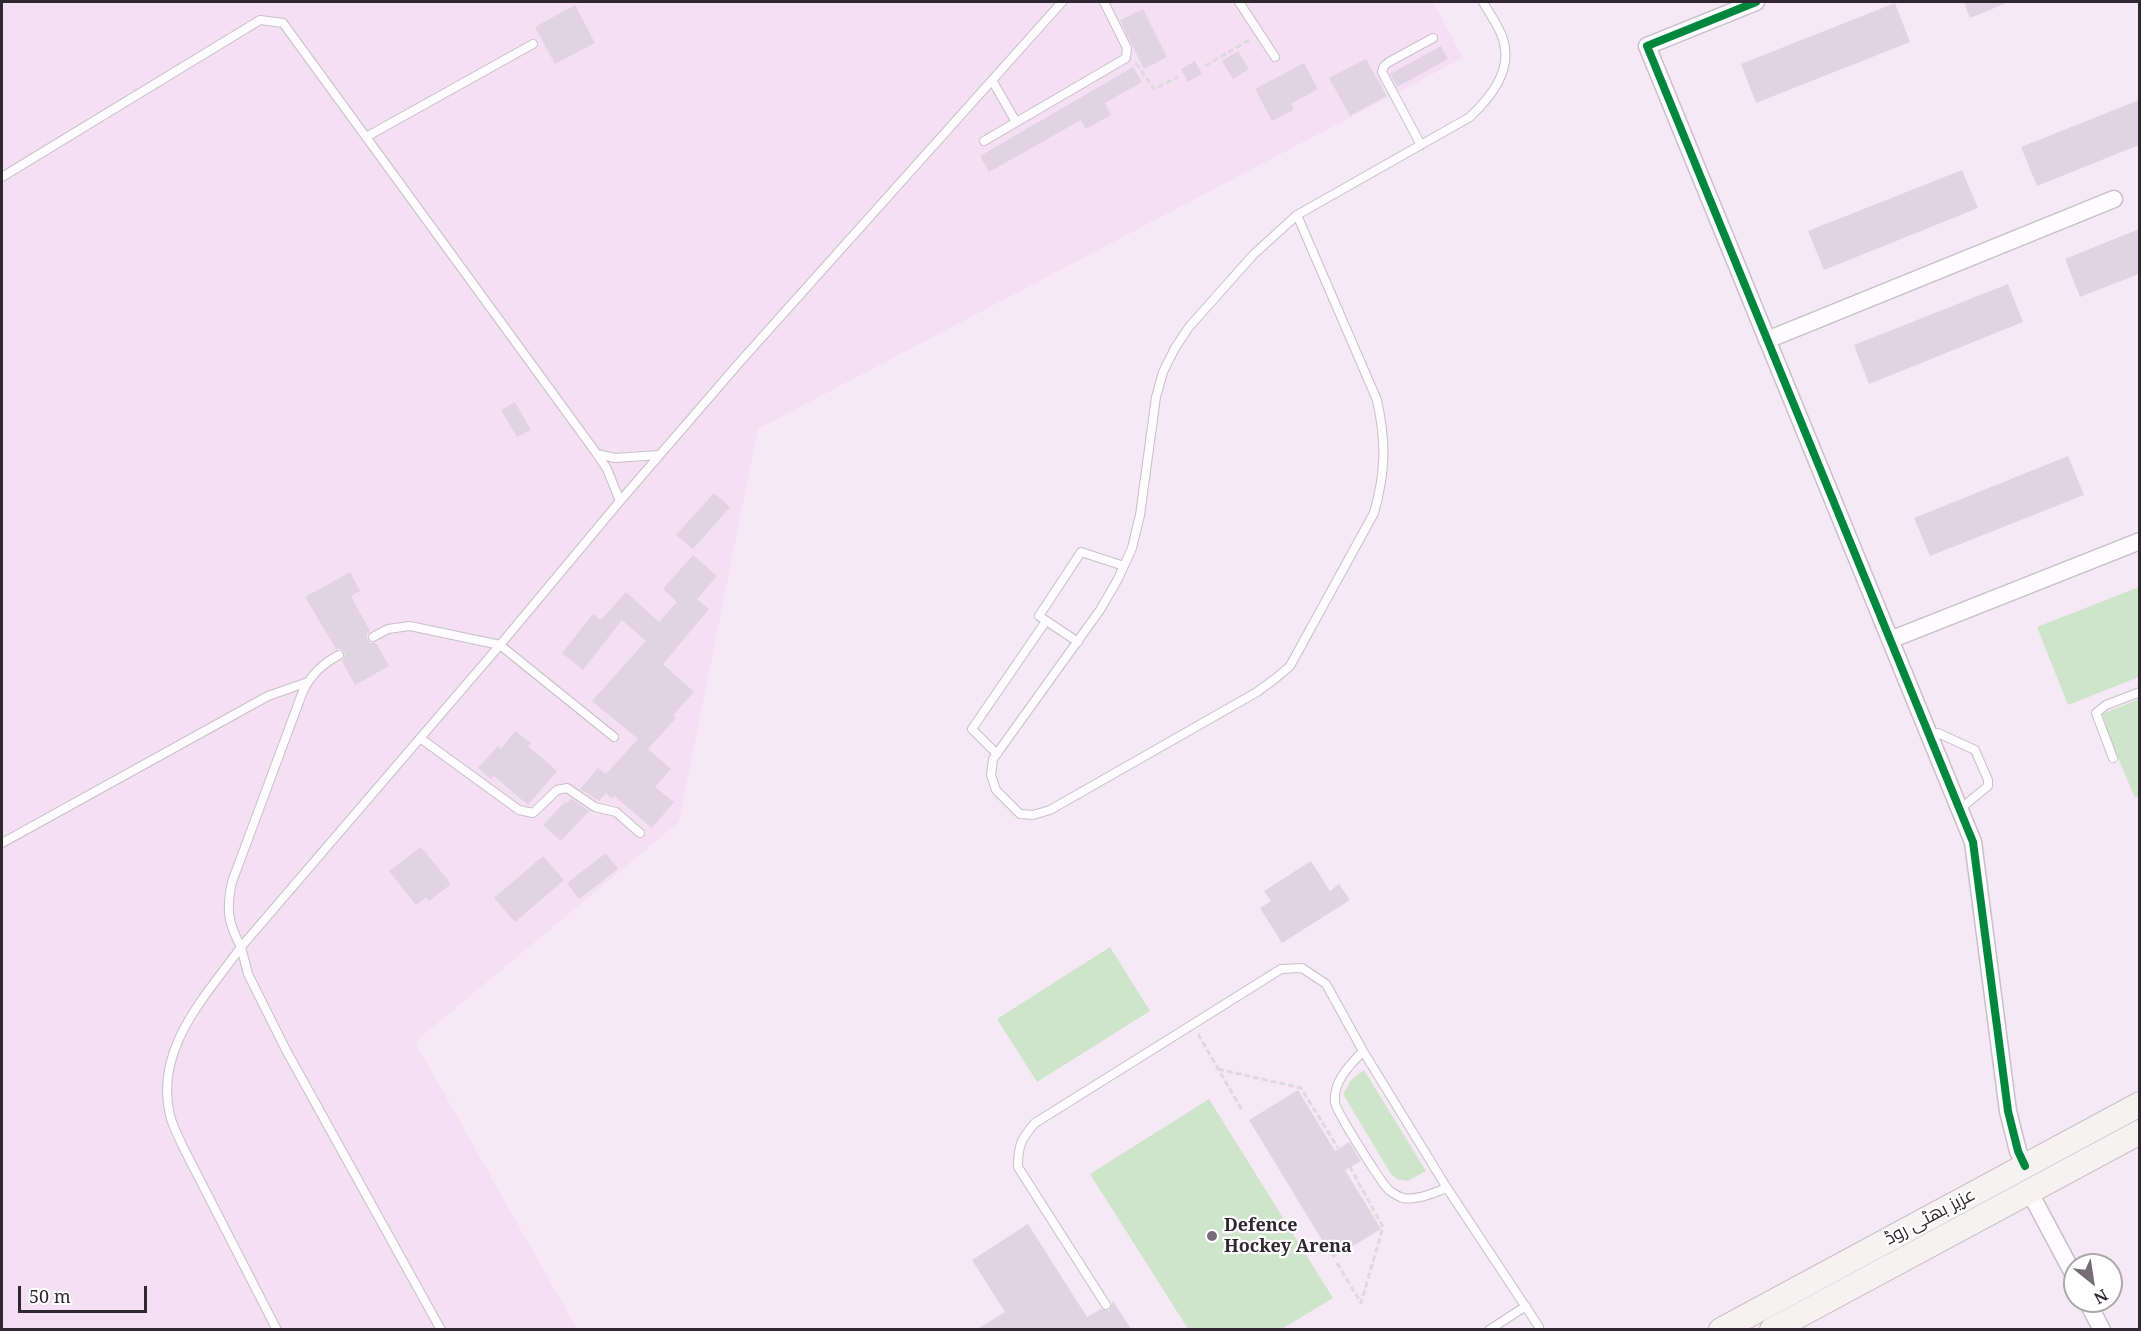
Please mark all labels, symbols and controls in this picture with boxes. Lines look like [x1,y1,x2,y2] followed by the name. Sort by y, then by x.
[1881,1184,1979,1250] street label: عزیز بھٹی روڈ
[1224,1215,1352,1258] place label: Defence Hockey Arena
[1205,1229,1219,1243] marker: Defence Hockey Arena
[2063,1253,2123,1313] north arrow
[21,1274,150,1312] scale bar
[29,1284,71,1308] text: 50 m
[2090,1284,2112,1310] text: N

